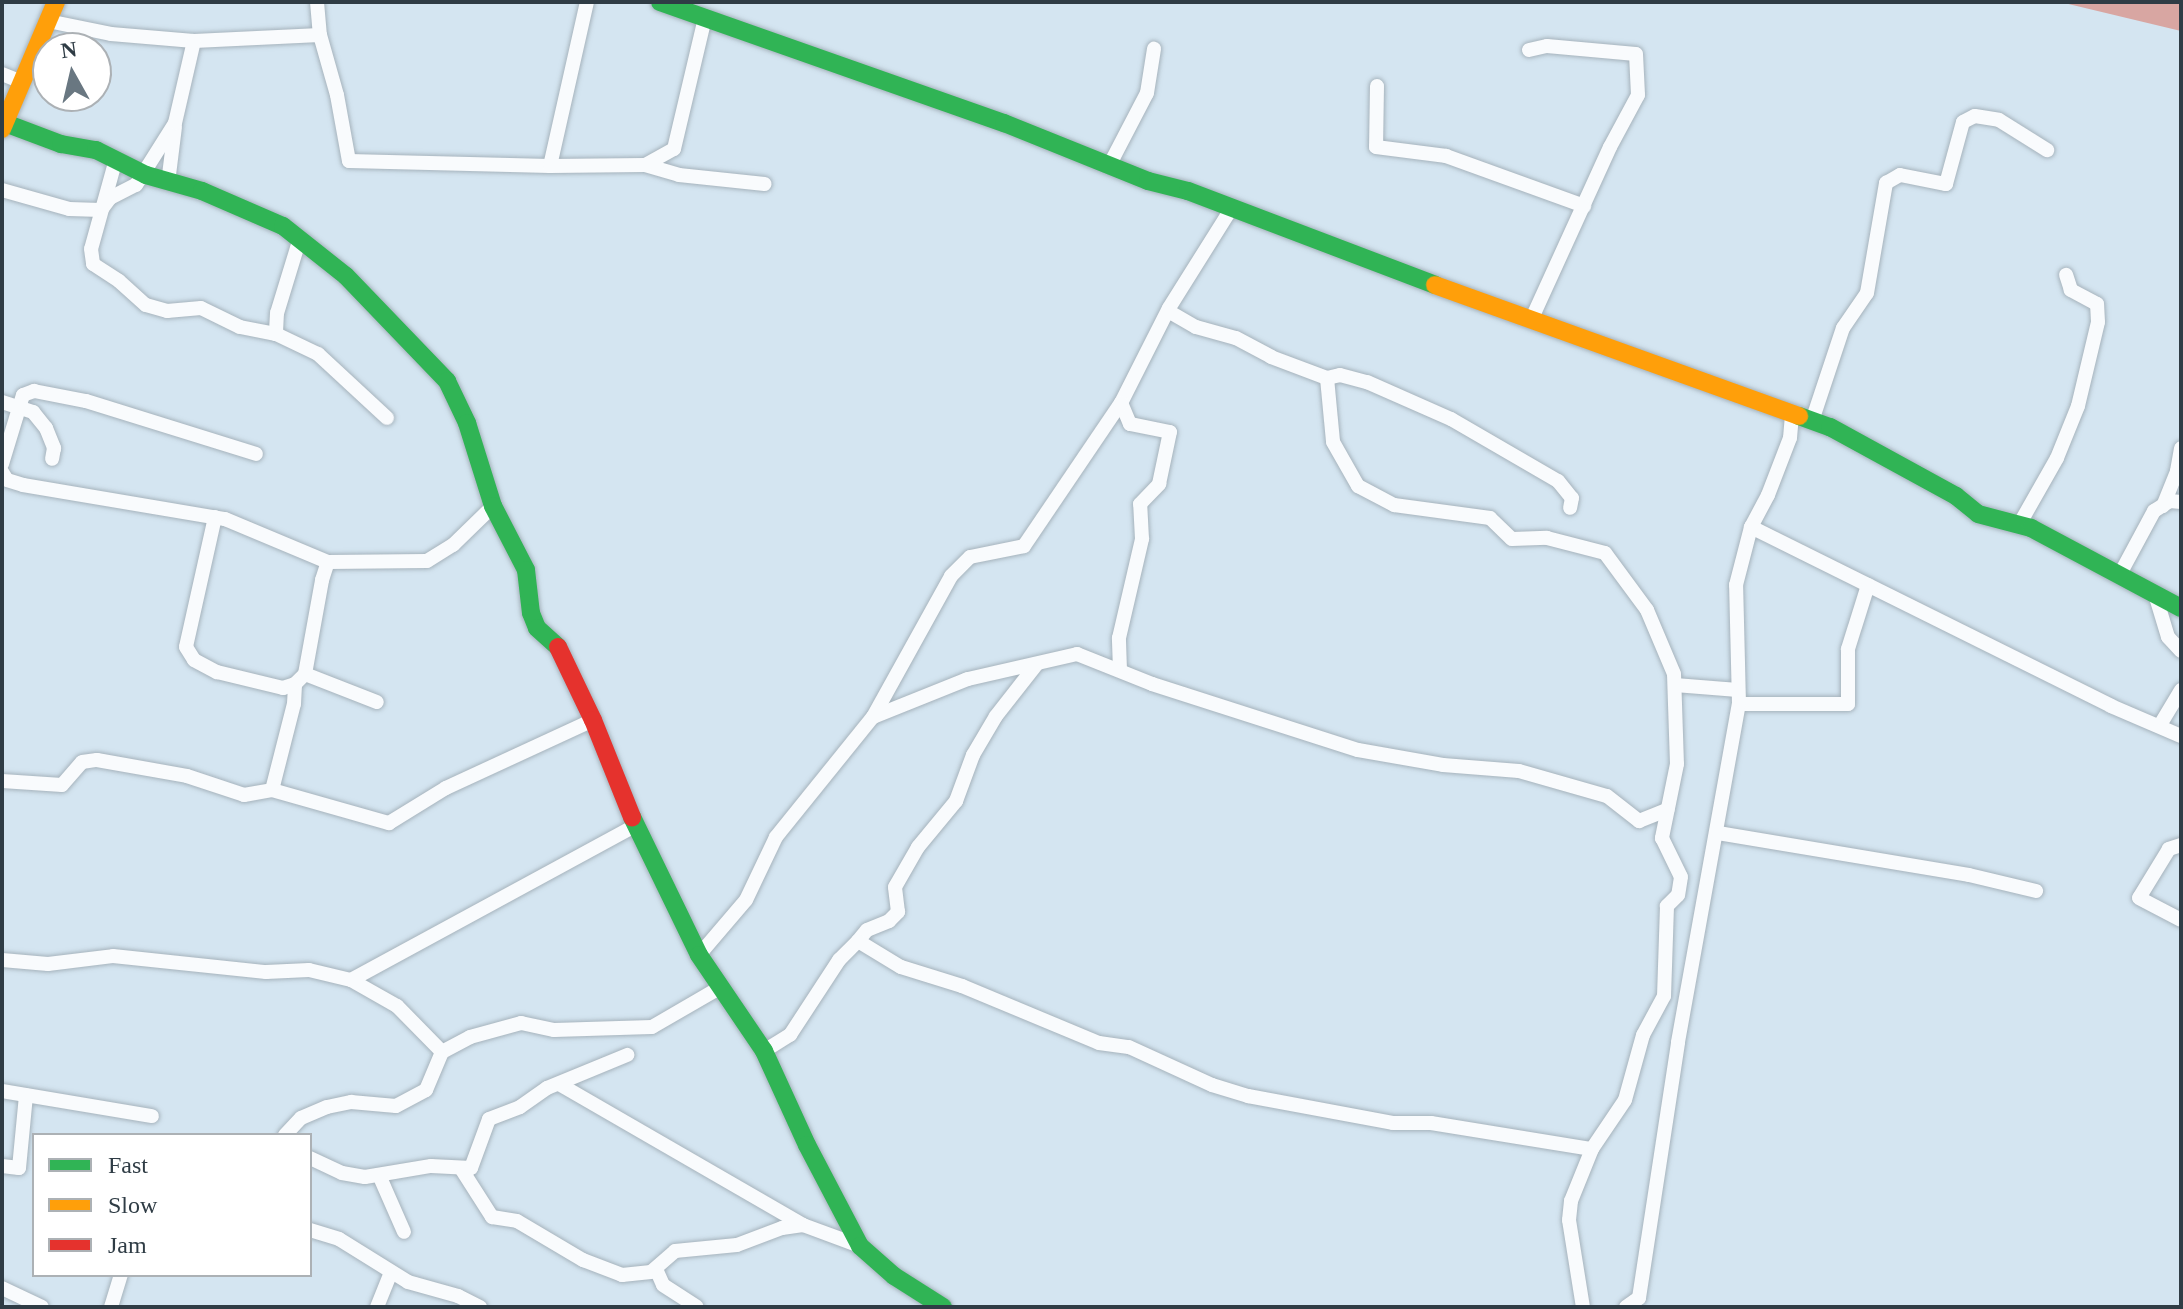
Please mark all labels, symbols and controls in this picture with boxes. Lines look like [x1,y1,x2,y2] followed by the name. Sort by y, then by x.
[32,32,112,112] north arrow
[59,36,78,63] text: N
[32,1133,312,1277] legend
[108,1152,148,1178] text: Fast
[108,1192,157,1218] text: Slow
[108,1232,147,1258] text: Jam

